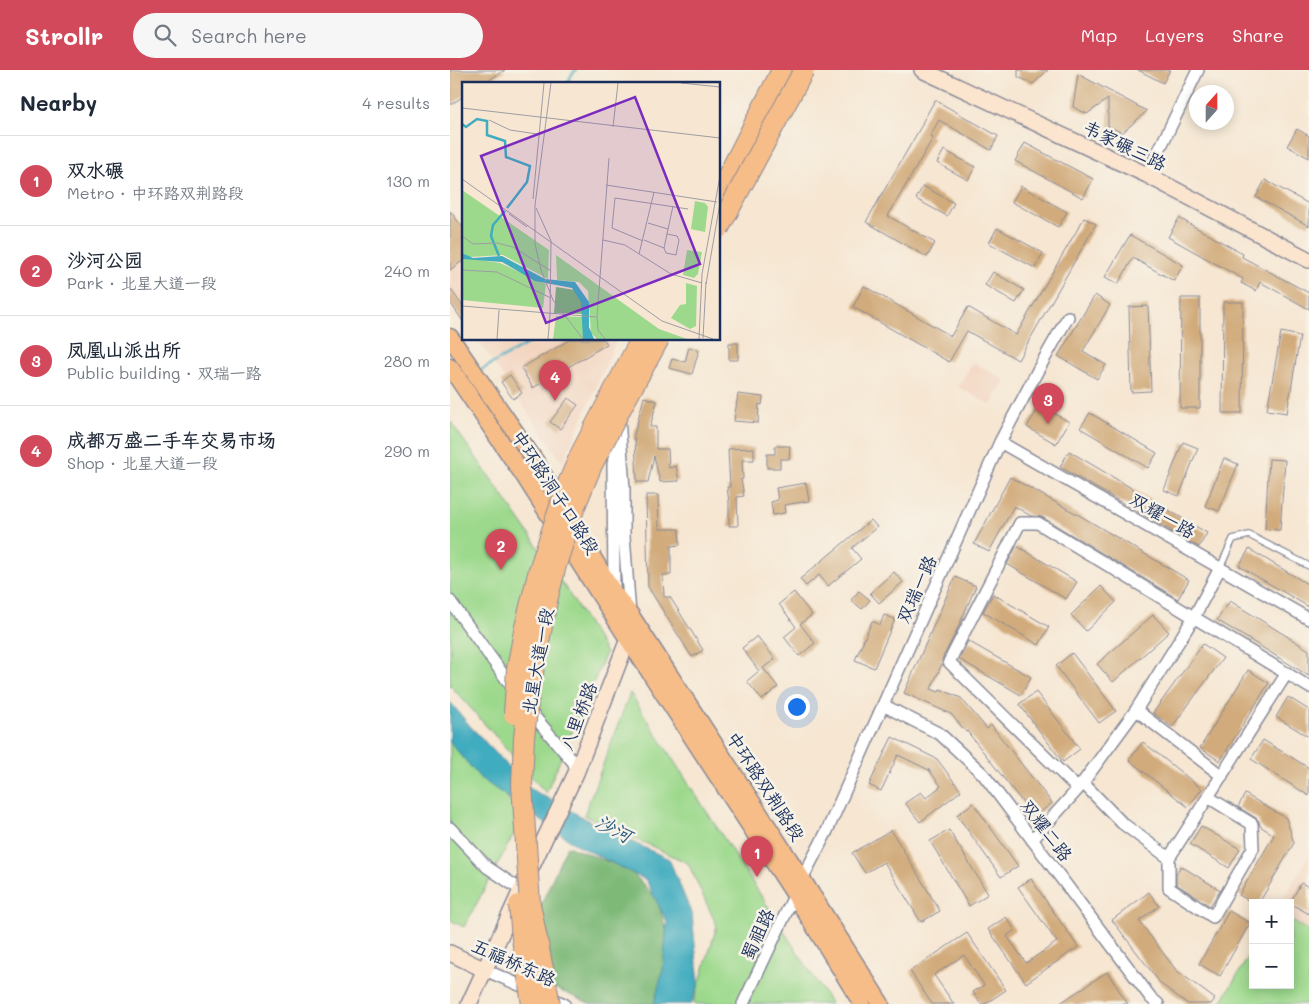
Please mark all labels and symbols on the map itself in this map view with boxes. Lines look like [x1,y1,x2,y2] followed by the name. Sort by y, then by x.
[462,82,720,340] inset map
[1189,85,1234,130] north arrow
[1079,114,1171,176] street label: 韦家碾三路
[539,360,571,401] pin: 4
[1032,383,1064,424] pin: 3
[507,425,605,559] street label: 中环路洞子口路段
[1126,487,1200,543] street label: 双耀一路
[485,529,517,570] pin: 2
[890,551,942,627] street label: 双瑞一路
[516,606,558,716] street label: 北星大道一段
[554,678,602,754] street label: 八里桥路
[784,694,810,720] your location
[722,727,810,845] street label: 中环路双荆路段
[1016,794,1078,866] street label: 双耀二路
[591,808,639,849] water label: 沙河
[741,836,773,877] pin: 1
[735,904,779,964] street label: 蜀祖路
[468,933,560,991] street label: 五福桥东路

